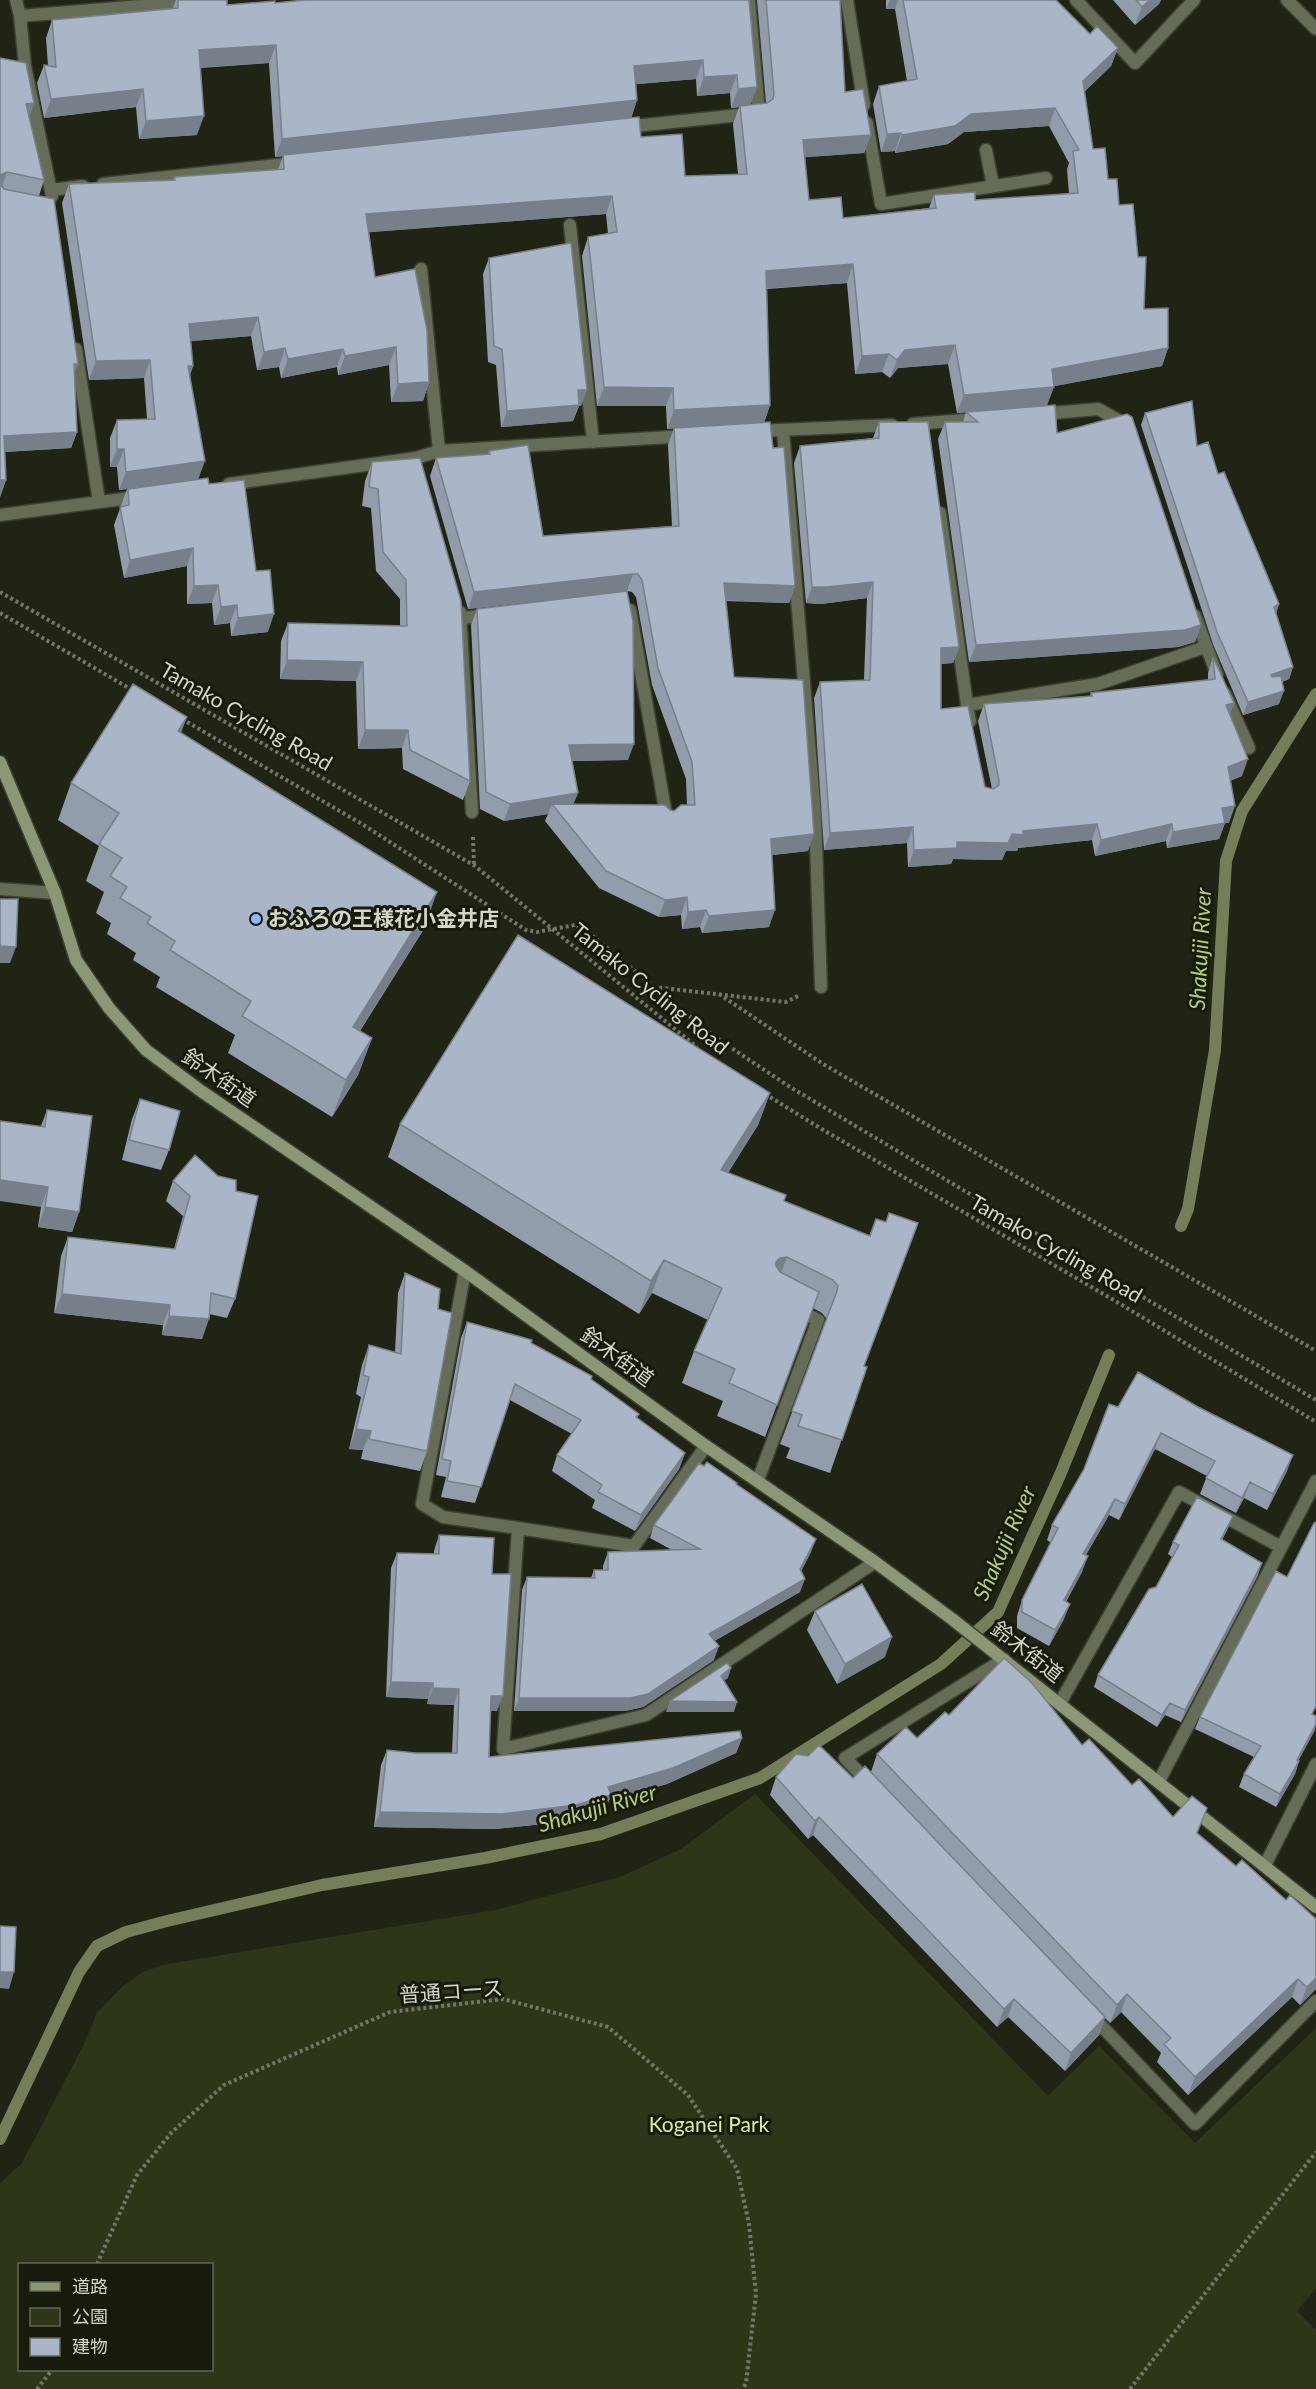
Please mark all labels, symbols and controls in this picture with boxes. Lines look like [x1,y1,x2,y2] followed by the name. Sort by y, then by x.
[156,656,337,775] street label: Tamako Cycling Road
[1183,887,1216,1011] water label: Shakujii River
[268,905,499,930] place label: おふろの王様花小金井店
[249,912,263,926] marker: おふろの王様花小金井店
[568,917,734,1059] street label: Tamako Cycling Road
[178,1042,261,1111] street label: 鈴木街道
[966,1188,1147,1307] street label: Tamako Cycling Road
[577,1321,659,1391] street label: 鈴木街道
[966,1481,1041,1604] water label: Shakujii River
[987,1615,1069,1687] street label: 鈴木街道
[534,1778,660,1837] water label: Shakujii River
[398,1974,504,2007] street label: 普通コース
[649,2111,770,2136] park label: Koganei Park
[18,2263,213,2371] legend
[72,2275,108,2297] text: 道路
[72,2305,108,2327] text: 公園
[72,2335,108,2357] text: 建物

